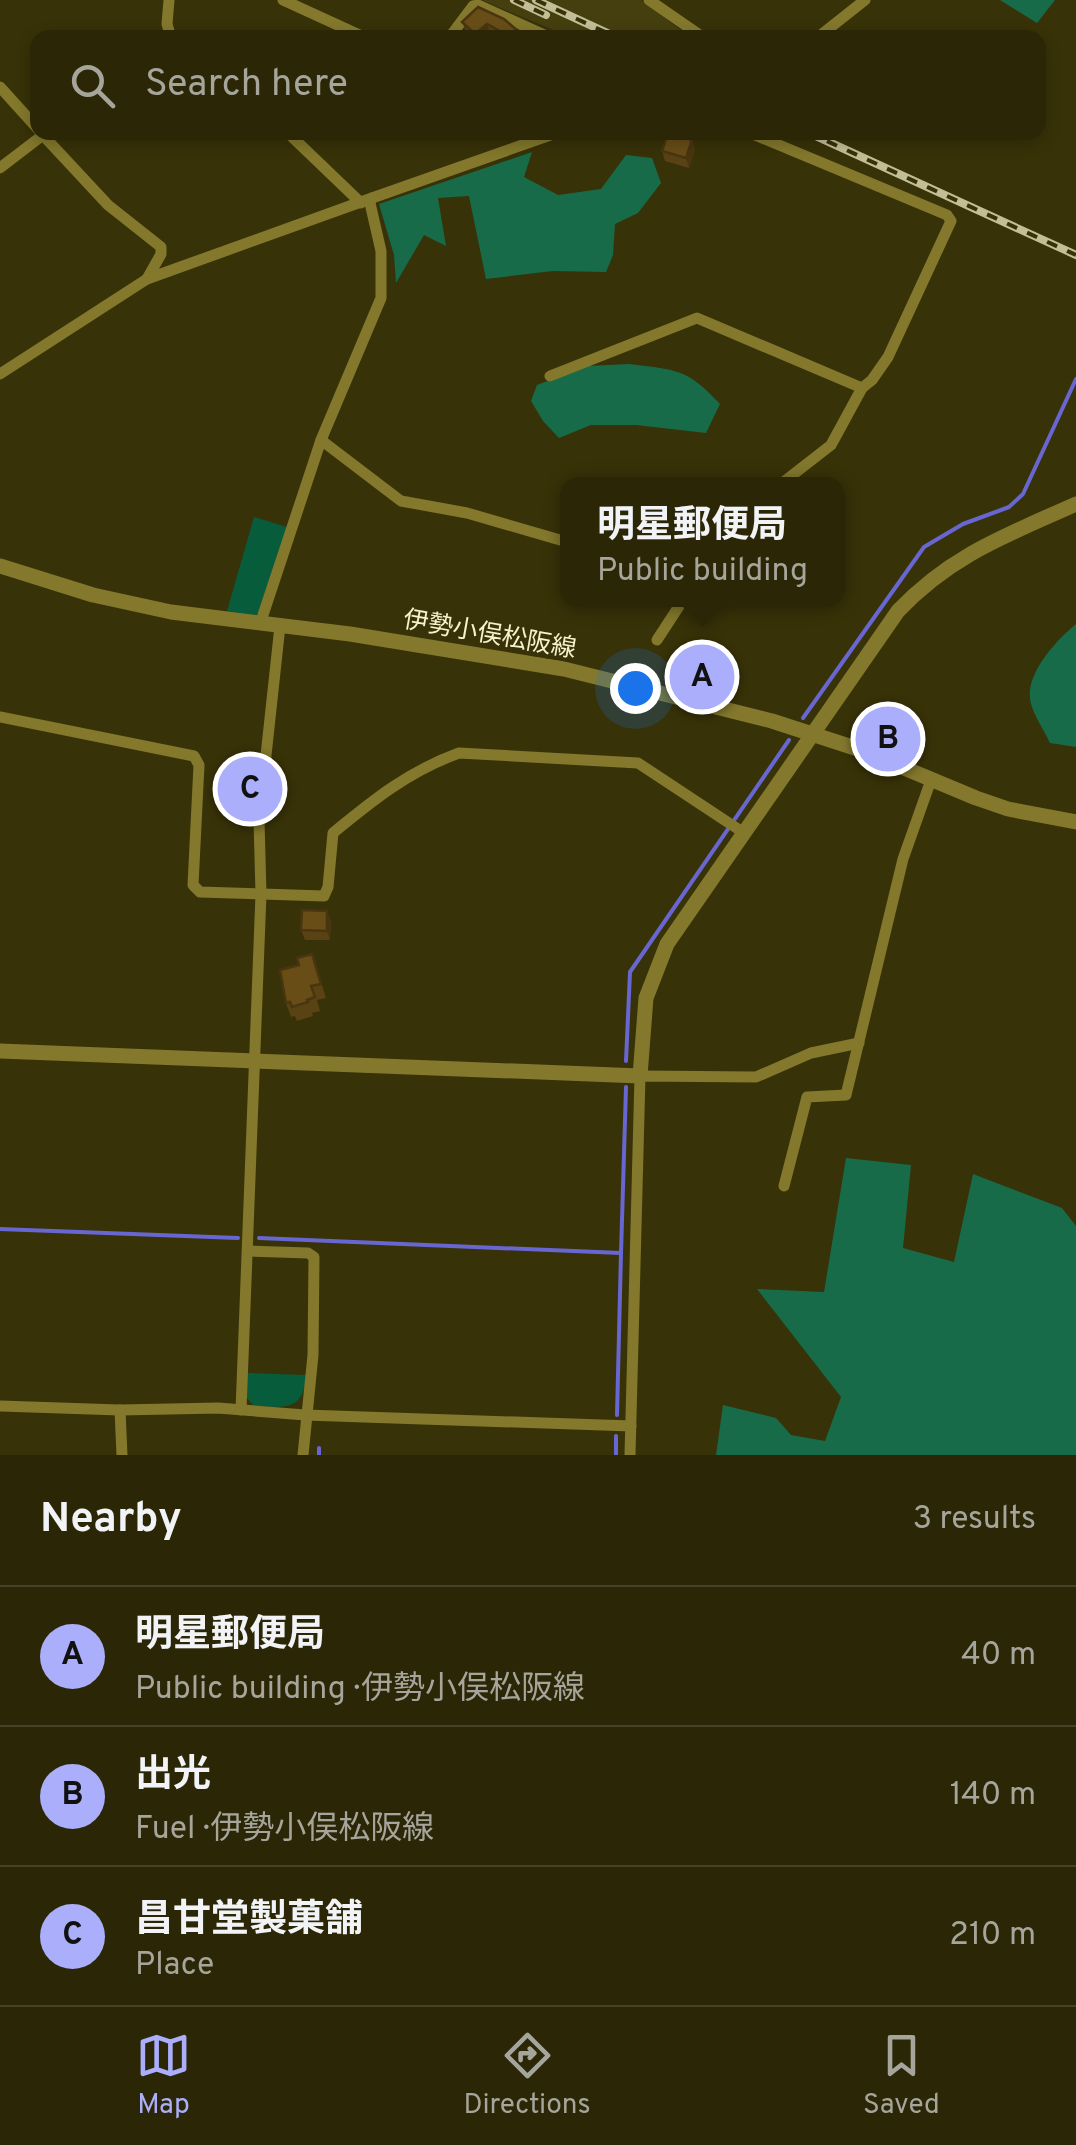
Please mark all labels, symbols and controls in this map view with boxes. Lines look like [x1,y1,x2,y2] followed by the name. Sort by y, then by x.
[30,30,1046,140] search box
[65,58,120,113] icon: search
[145,61,348,110] text: Search here
[560,477,845,607] popup
[597,503,787,552] text: 明星郵便局
[597,552,808,592] text: Public building
[401,605,578,667] street label: 伊勢小俣松阪線
[670,640,734,714] pin: A
[610,663,661,714] your location
[856,702,920,776] pin: B
[218,752,282,826] pin: C
[40,1494,182,1547] text: Nearby
[913,1500,1036,1540] text: 3 results
[135,1612,325,1661] text: 明星郵便局
[61,1636,84,1676] text: A
[961,1636,1036,1676] text: 40 m
[135,1670,585,1710] text: Public building · 伊勢小俣松阪線
[135,1752,211,1801] text: 出光
[61,1776,84,1816] text: B
[950,1776,1036,1816] text: 140 m
[135,1810,434,1850] text: Fuel · 伊勢小俣松阪線
[135,1897,363,1946] text: 昌甘堂製菓舗
[62,1916,83,1956] text: C
[949,1916,1036,1956] text: 210 m
[135,1946,214,1986] text: Place
[136,2028,191,2124] tab: Map
[463,2028,591,2124] tab: Directions
[863,2028,940,2124] tab: Saved

